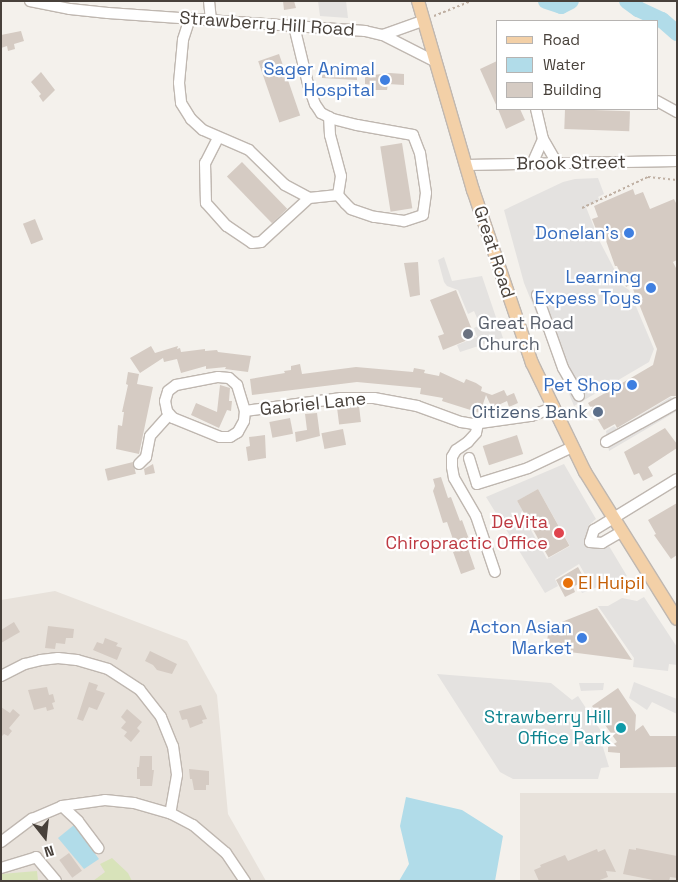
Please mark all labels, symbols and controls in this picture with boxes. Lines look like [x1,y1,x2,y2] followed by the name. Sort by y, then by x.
[179,7,355,41] street label: Strawberry Hill Road
[496,20,658,110] legend
[543,30,580,49] text: Road
[543,55,585,74] text: Water
[263,59,375,102] place label: Sager Animal Hospital
[379,74,391,86] marker: Sager Animal Hospital
[543,80,602,99] text: Building
[516,151,626,175] street label: Brook Street
[469,203,519,301] street label: Great Road
[535,222,619,244] place label: Donelan's
[623,227,635,239] marker: Donelan's
[534,267,641,310] place label: Learning Expess Toys
[645,282,657,294] marker: Learning Expess Toys
[478,313,574,356] place label: Great Road Church
[462,328,474,340] marker: Great Road Church
[543,374,622,396] place label: Pet Shop
[626,379,638,391] marker: Pet Shop
[259,388,367,420] street label: Gabriel Lane
[472,401,588,423] place label: Citizens Bank
[592,406,604,418] marker: Citizens Bank
[386,512,548,554] place label: DeVita Chiropractic Office
[552,526,566,540] marker: DeVita Chiropractic Office
[578,572,645,594] place label: El Huipil
[562,577,574,589] marker: El Huipil
[469,617,572,660] place label: Acton Asian Market
[576,632,588,644] marker: Acton Asian Market
[484,707,611,750] place label: Strawberry Hill Office Park
[615,722,627,734] marker: Strawberry Hill Office Park
[20,812,70,862] north arrow
[42,841,56,861] text: N

